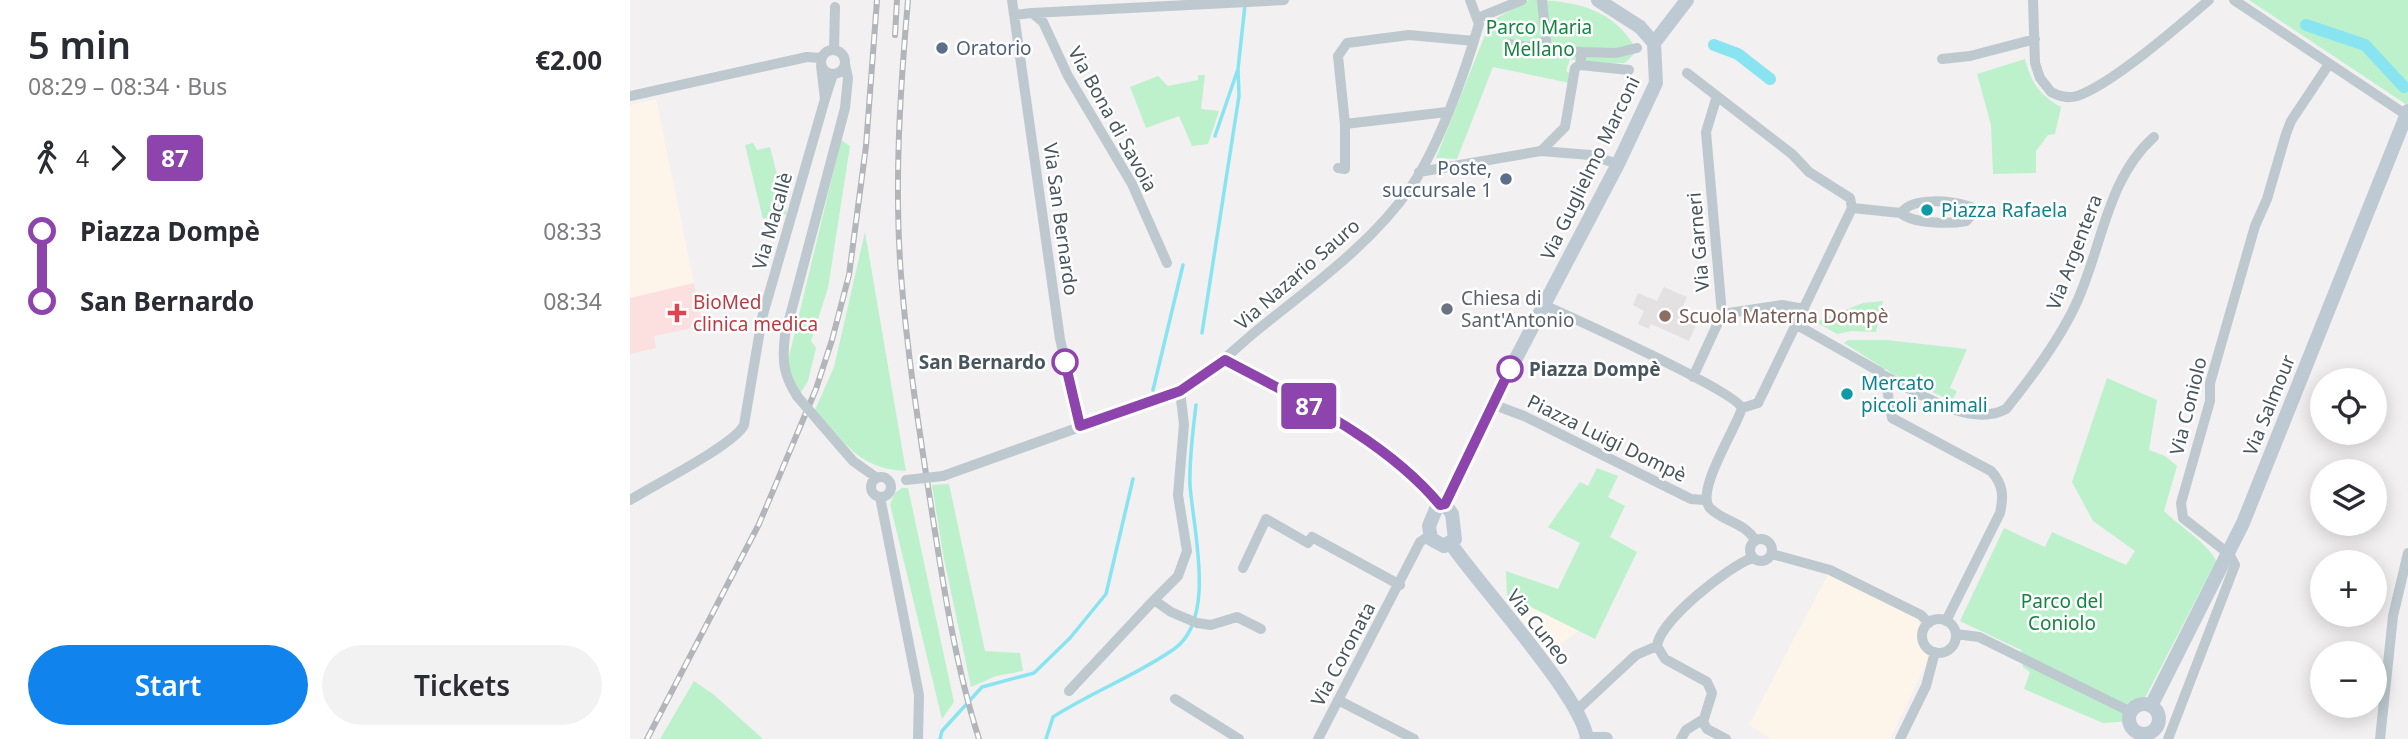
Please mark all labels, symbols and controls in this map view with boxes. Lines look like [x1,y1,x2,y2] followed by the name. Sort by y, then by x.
[1486,14,1592,62] park label: Parco Maria Mellano
[28,18,131,70] text: 5 min
[956,35,1032,61] place label: Oratorio
[934,40,950,56] marker: Oratorio
[535,42,602,78] text: €2.00
[1062,42,1164,196] street label: Via Bona di Savoia
[28,70,227,102] text: 08:29 – 08:34 · Bus
[1534,72,1646,264] street label: Via Guglielmo Marconi
[28,139,66,177] icon: walk
[99,139,137,177] icon: forward
[161,141,189,174] text: 87
[1037,141,1085,297] street label: Via San Bernardo
[76,142,89,174] text: 4
[1382,155,1492,203] place label: Poste, succursale 1
[746,169,798,273] street label: Via Macallè
[1498,171,1514,187] marker: Poste, succursale 1
[1681,191,1715,293] street label: Via Garneri
[2040,191,2108,313] street label: Via Argentera
[1941,197,2067,223] place label: Piazza Rafaela
[1919,202,1935,218] marker: Piazza Rafaela
[1229,212,1365,336] street label: Via Nazario Sauro
[80,213,260,249] text: Piazza Dompè
[543,215,602,247] text: 08:33
[80,283,254,319] text: San Bernardo
[543,285,602,317] text: 08:34
[1461,285,1574,333] place label: Chiesa di Sant'Antonio
[693,289,818,337] place label: BioMed clinica medica
[1439,301,1455,317] marker: Chiesa di Sant'Antonio
[667,303,687,323] marker: BioMed clinica medica
[1679,303,1888,329] place label: Scuola Materna Dompè
[1657,308,1673,324] marker: Scuola Materna Dompè
[919,349,1046,375] place label: San Bernardo
[1052,349,1078,375] marker: San Bernardo
[2237,351,2301,459] street label: Via Salmour
[2163,354,2213,458] street label: Via Coniolo
[1497,356,1523,382] marker: Piazza Dompè
[1529,356,1661,382] place label: Piazza Dompè
[2310,368,2387,718] map controls
[2310,368,2387,445] button: locate
[1861,370,1988,418] place label: Mercato piccoli animali
[1278,383,1340,429] line badge: 87
[1839,386,1855,402] marker: Mercato piccoli animali
[1523,388,1691,488] street label: Piazza Luigi Dompè
[1295,389,1323,422] text: 87
[2310,459,2387,536] button: layers
[2310,550,2387,627] button: +
[1501,584,1577,670] street label: Via Cuneo
[2021,588,2103,636] park label: Parco del Coniolo
[1305,597,1381,711] street label: Via Coronata
[2310,641,2387,718] button: −
[28,645,308,725] button: Start
[322,645,602,725] button: Tickets

